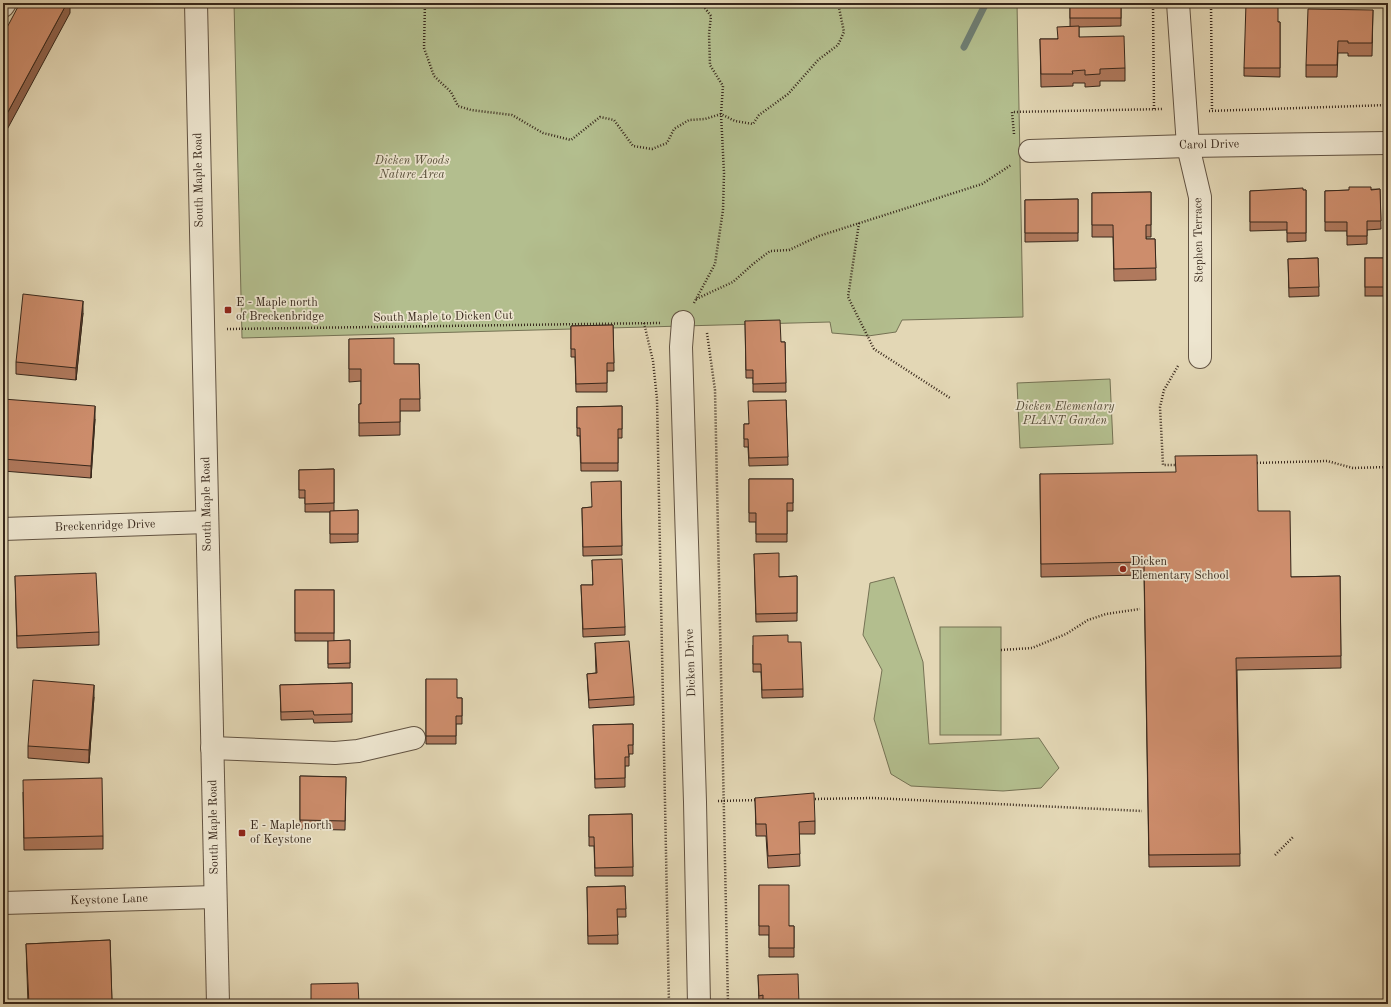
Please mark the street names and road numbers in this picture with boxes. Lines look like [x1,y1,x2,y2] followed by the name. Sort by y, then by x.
[192,132,206,228] street label: South Maple Road
[1179,138,1240,152] street label: Carol Drive
[1192,197,1206,283] street label: Stephen Terrace
[373,310,513,324] street label: South Maple to Dicken Cut
[200,456,214,552] street label: South Maple Road
[54,518,156,534] street label: Breckenridge Drive
[684,628,698,697] street label: Dicken Drive
[207,779,221,875] street label: South Maple Road
[70,893,148,907] street label: Keystone Lane

